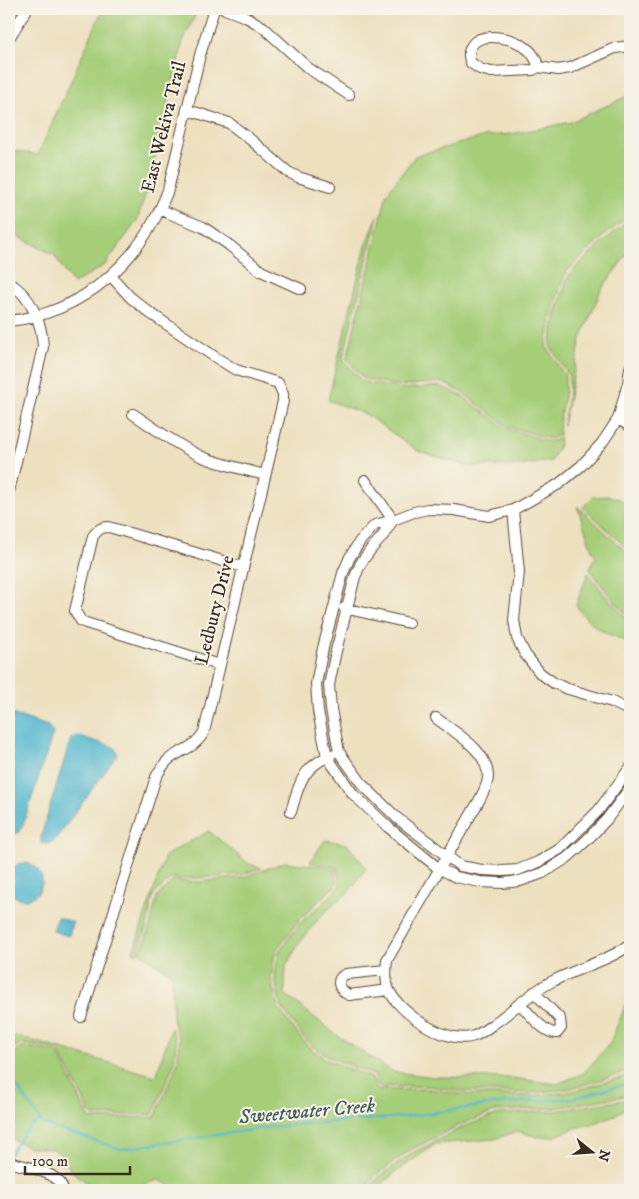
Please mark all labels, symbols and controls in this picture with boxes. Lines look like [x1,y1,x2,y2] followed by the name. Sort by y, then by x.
[136,58,192,195] street label: East Wekiva Trail
[190,553,240,667] street label: Ledbury Drive
[237,1094,377,1130] water label: Sweetwater Creek
[566,1126,616,1176] north arrow
[25,1144,130,1176] scale bar
[593,1147,614,1164] text: N
[32,1152,68,1171] text: 100 m

